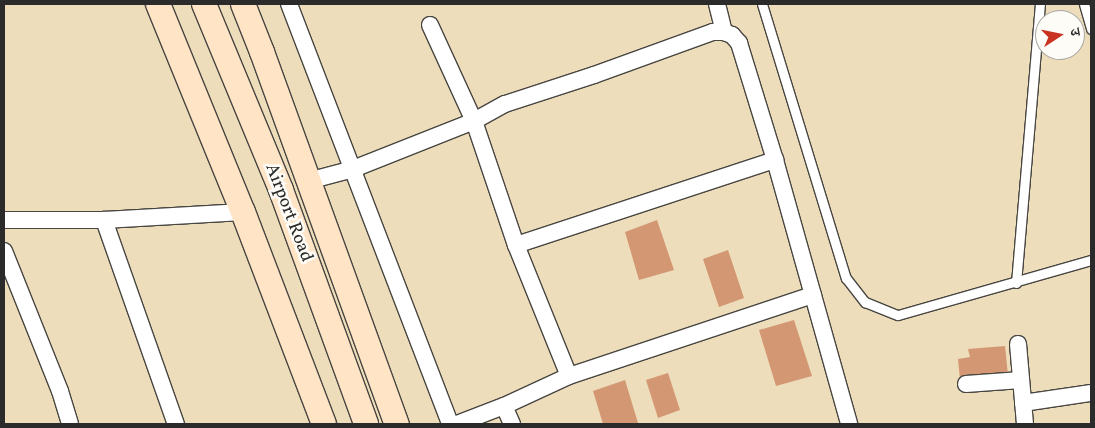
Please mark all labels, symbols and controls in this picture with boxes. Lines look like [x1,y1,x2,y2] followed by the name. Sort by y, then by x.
[1035,10,1085,60] north arrow
[1064,27,1084,38] text: उ
[259,161,317,265] street label: Airport Road

